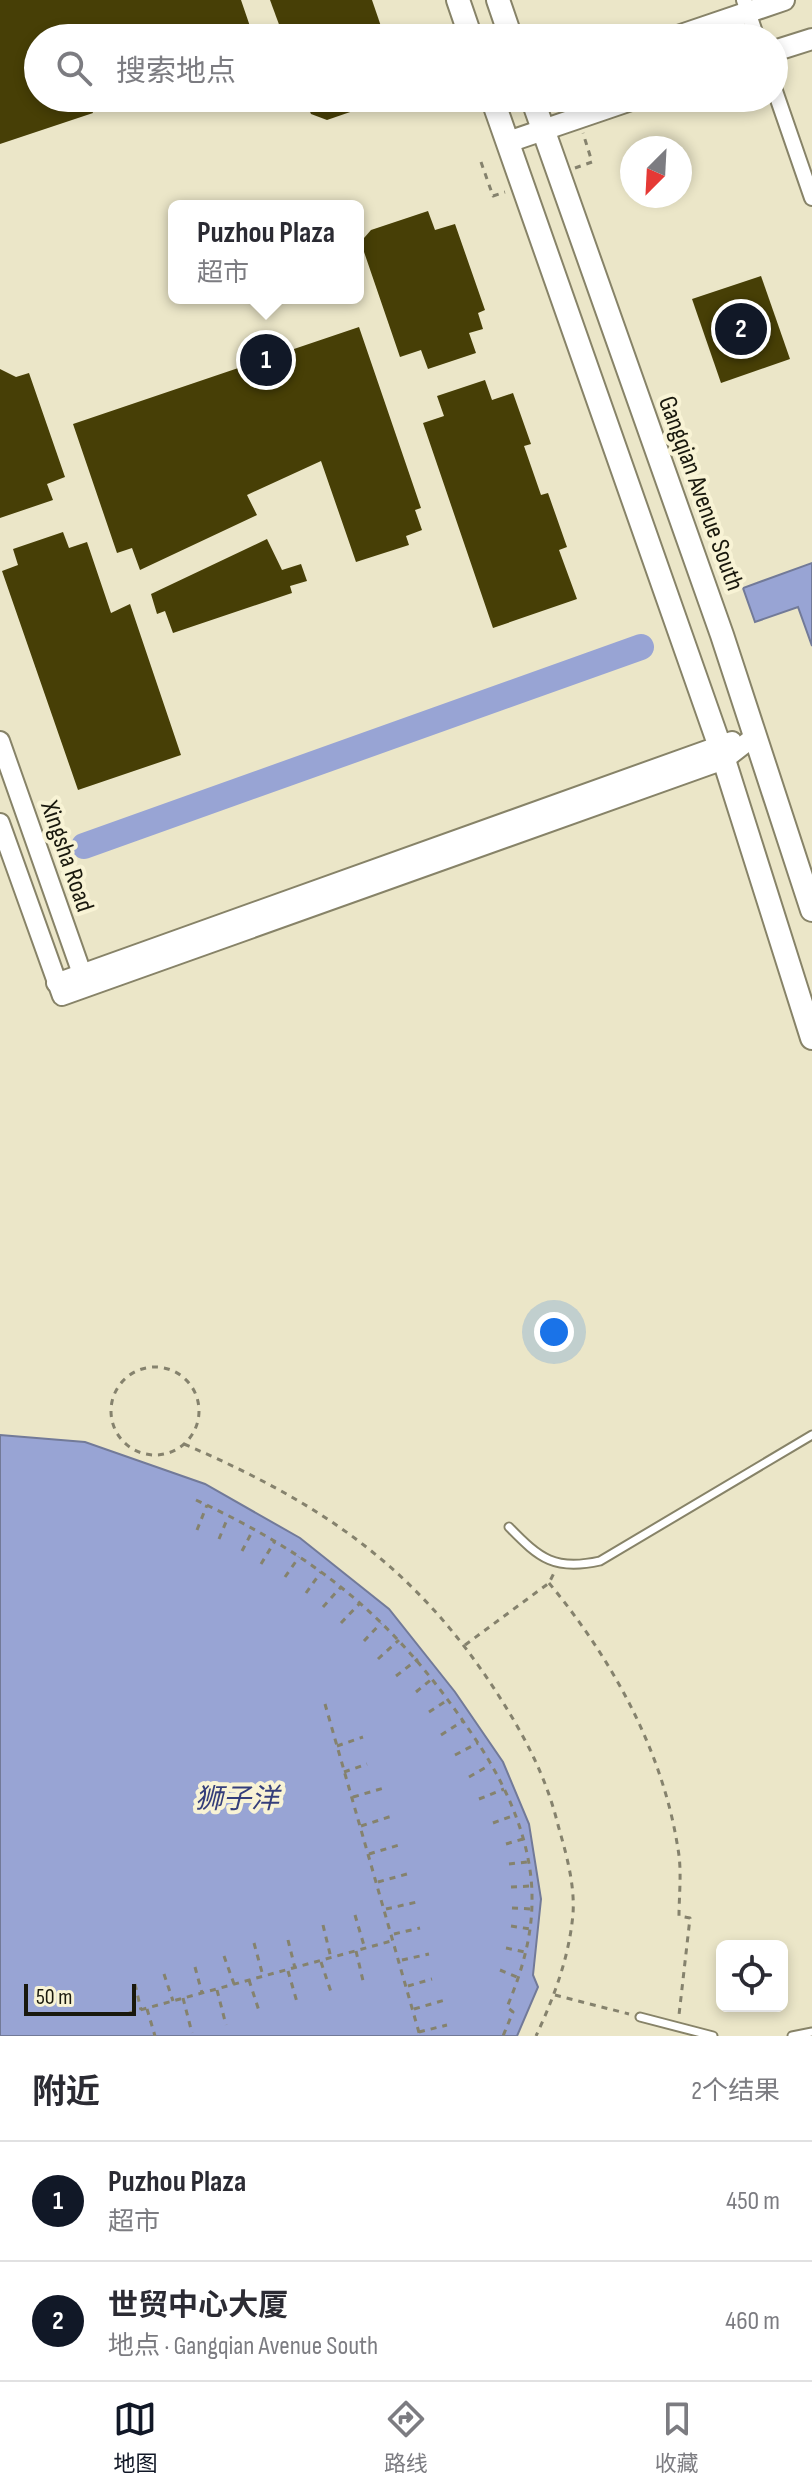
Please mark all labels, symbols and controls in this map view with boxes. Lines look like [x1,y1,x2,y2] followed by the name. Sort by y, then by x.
[24,24,788,112] search box
[52,46,96,90] icon: search
[116,54,236,90] text: 搜索地点
[620,136,692,208] north arrow
[168,200,364,304] popup
[197,215,335,251] text: Puzhou Plaza
[197,258,249,289] text: 超市
[715,299,767,359] pin: 2
[240,330,292,390] pin: 1
[651,392,750,595] street label: Gangqian Avenue South
[33,796,100,916] street label: Xingsha Road
[534,1312,574,1352] your location
[195,1783,282,1816] water label: 狮子洋
[716,1940,788,2012] map controls
[716,1940,788,2012] button: locate
[24,1980,136,2016] scale bar
[36,1984,72,2011] text: 50 m
[32,2072,100,2113] text: 附近
[691,2076,780,2107] text: 2个结果
[108,2164,246,2200] text: Puzhou Plaza
[53,2186,63,2217] text: 1
[726,2186,780,2217] text: 450 m
[108,2207,160,2238] text: 超市
[108,2288,288,2324] text: 世贸中心大厦
[52,2306,64,2337] text: 2
[725,2306,780,2337] text: 460 m
[108,2331,378,2362] text: 地点 · Gangqian Avenue South
[113,2397,157,2478] tab: 地图
[384,2397,428,2478] tab: 路线
[655,2397,699,2478] tab: 收藏

